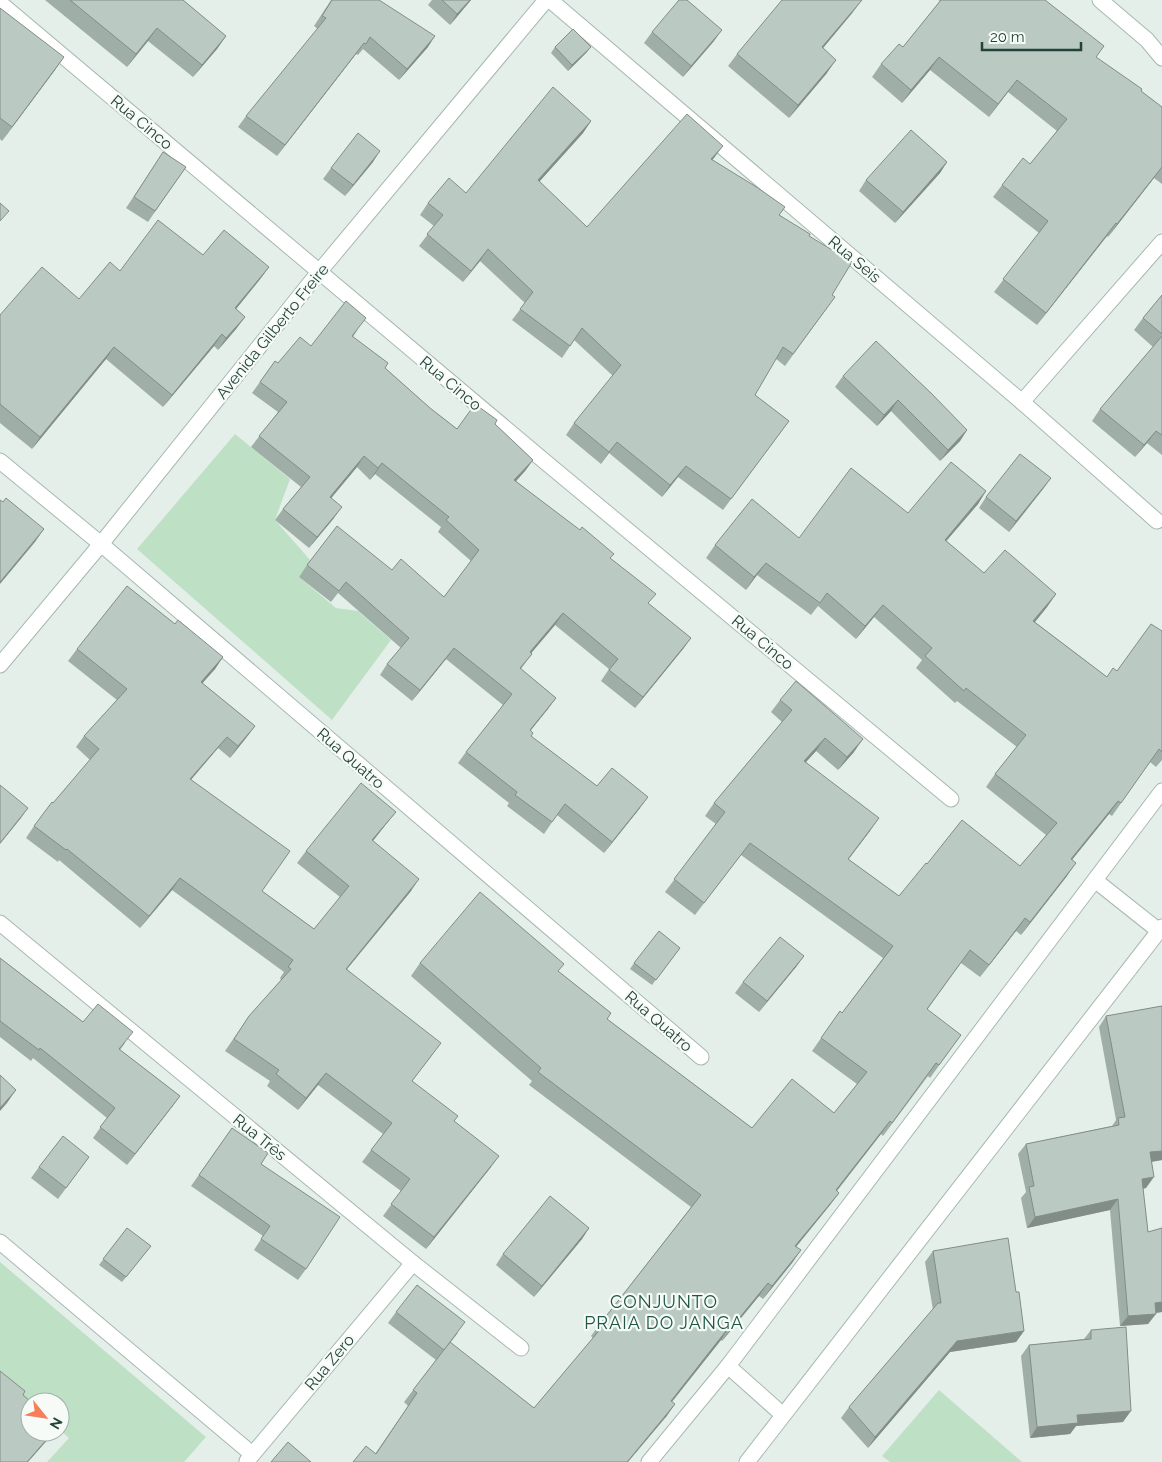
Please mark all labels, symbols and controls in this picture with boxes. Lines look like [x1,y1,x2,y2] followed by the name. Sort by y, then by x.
[982,20,1081,52] scale bar
[990,28,1025,46] text: 20 m
[107,91,176,154] street label: Rua Cinco
[824,232,885,287] street label: Rua Seis
[212,260,333,403] street label: Avenida Gilberto Freire
[416,352,485,415] street label: Rua Cinco
[728,611,797,674] street label: Rua Cinco
[313,724,388,793] street label: Rua Quatro
[621,987,696,1056] street label: Rua Quatro
[229,1110,290,1165] street label: Rua Três
[584,1291,744,1333] district label: CONJUNTO PRAIA DO JANGA
[301,1331,358,1394] street label: Rua Zero
[20,1392,70,1442] north arrow
[47,1415,66,1432] text: N

